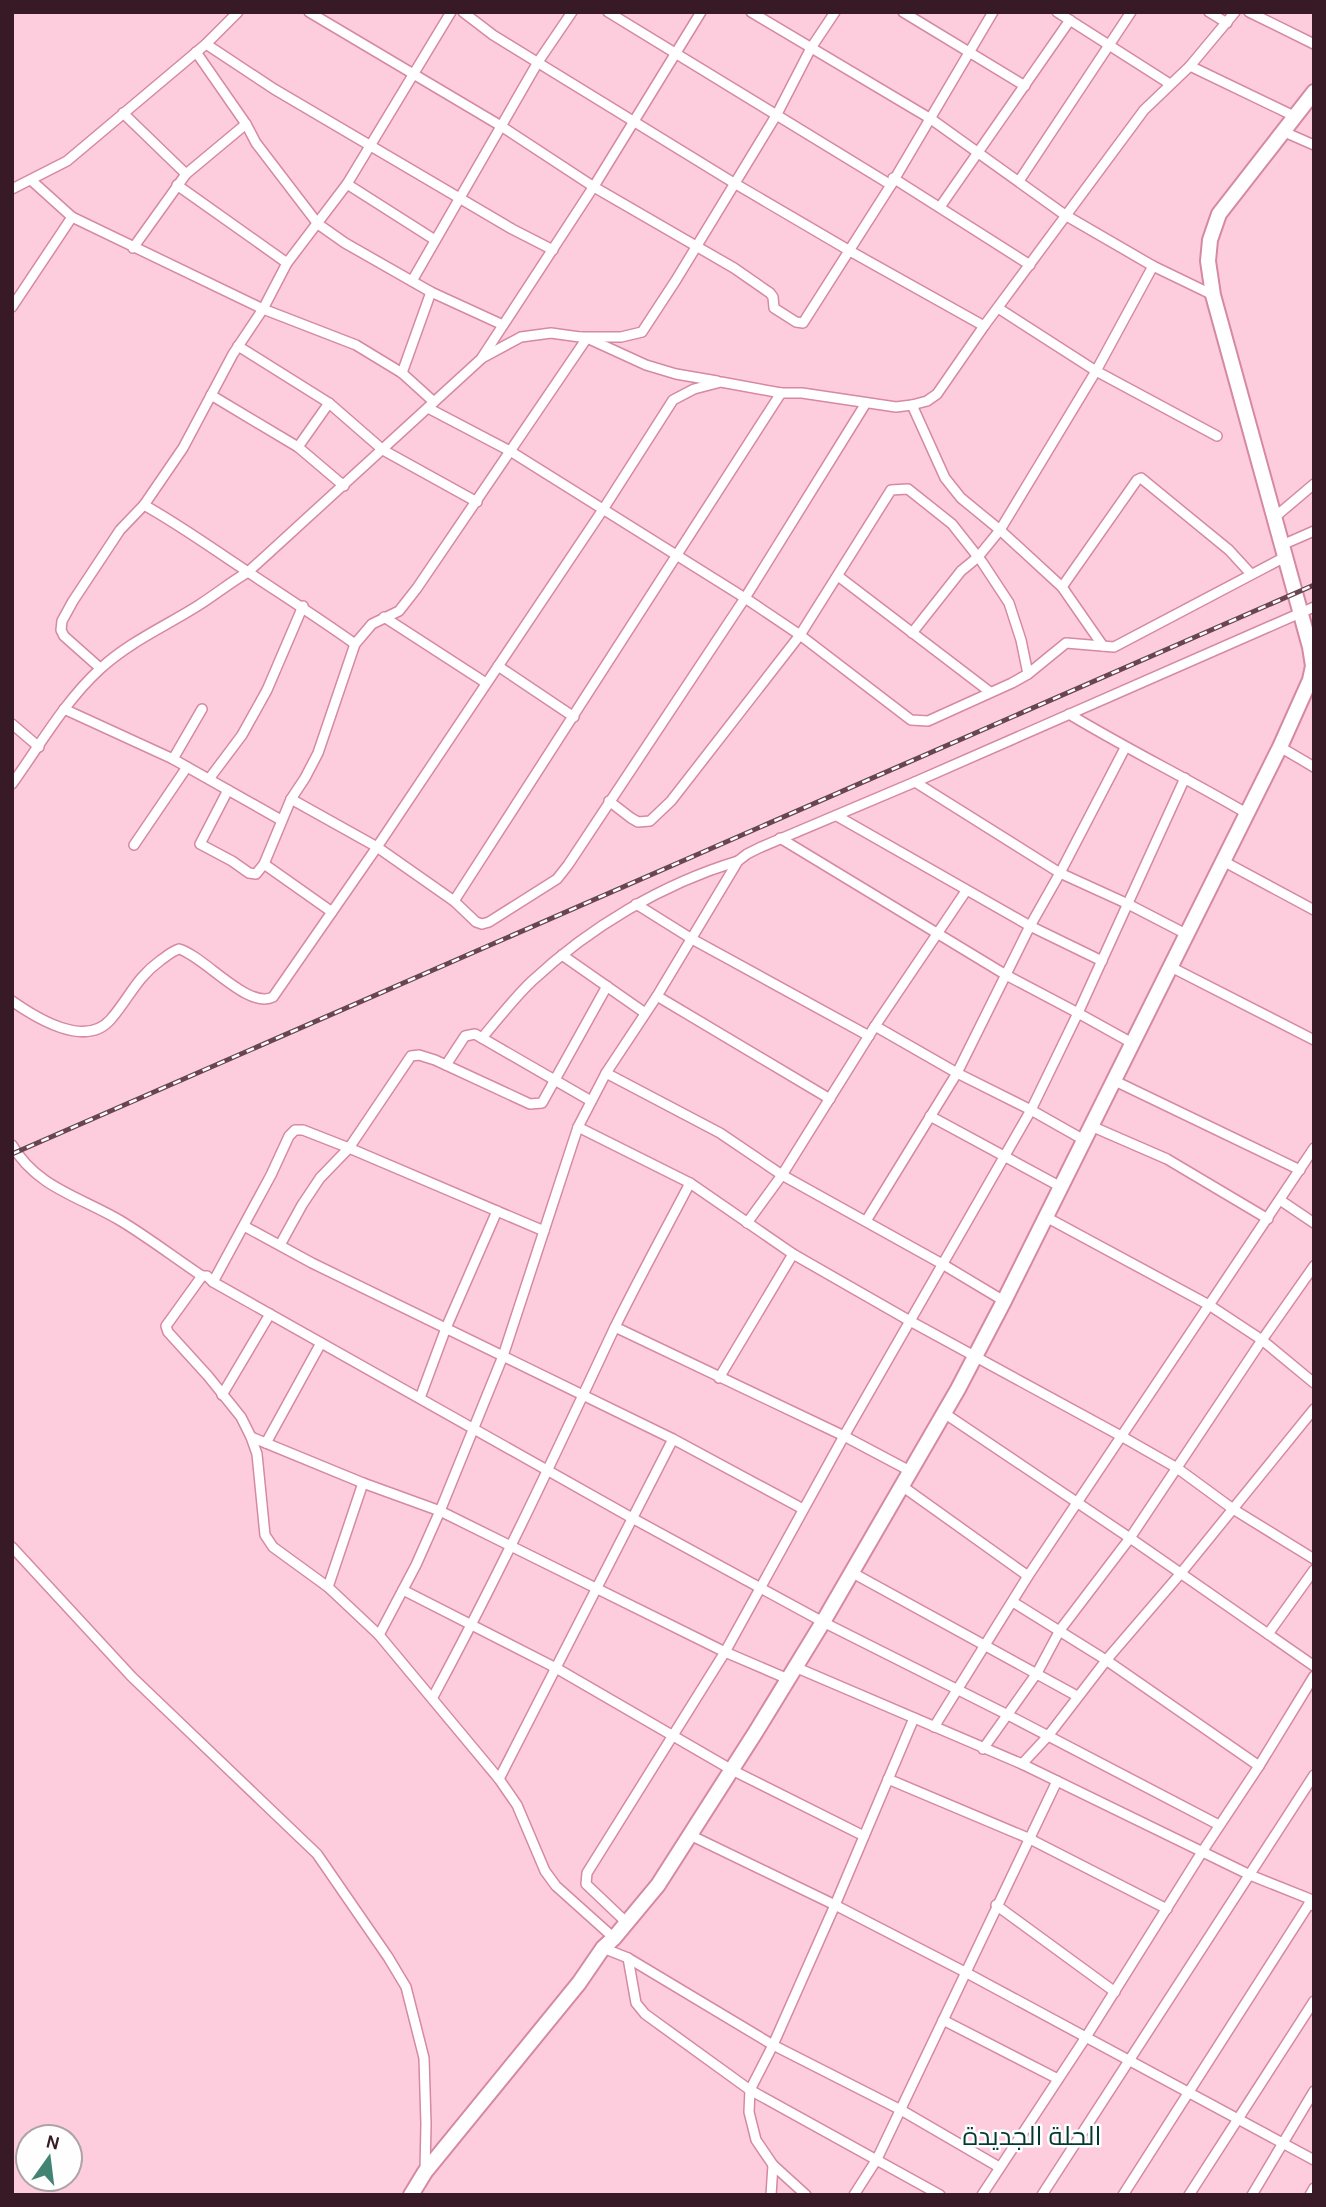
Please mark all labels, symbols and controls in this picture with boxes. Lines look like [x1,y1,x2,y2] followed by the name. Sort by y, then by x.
[963,2121,1101,2152] district label: الحلة الجديدة
[14,2123,84,2193] north arrow
[44,2130,62,2155] text: N

